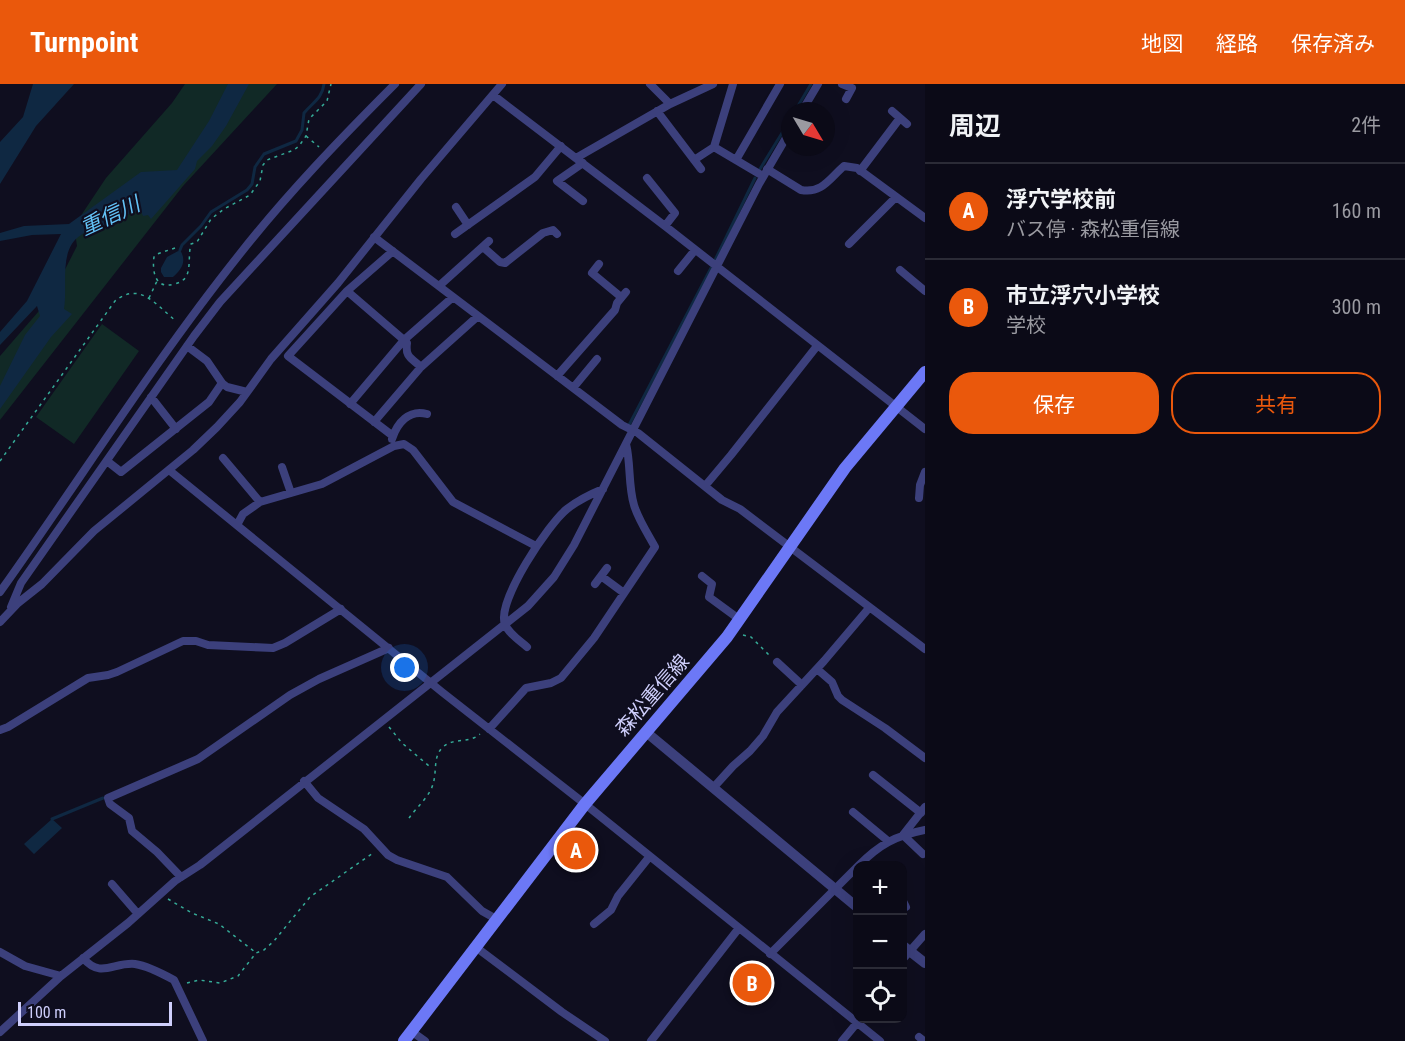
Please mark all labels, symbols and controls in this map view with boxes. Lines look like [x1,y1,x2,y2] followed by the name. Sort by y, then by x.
[30,26,138,59] text: Turnpoint
[1141,32,1183,56] text: 地図
[1216,32,1258,56] text: 経路
[1291,32,1375,56] text: 保存済み
[781,102,835,156] north arrow
[949,111,1001,141] text: 周辺
[1351,113,1381,137] text: 2件
[1006,187,1116,212] text: 浮穴学校前
[76,191,145,240] water label: 重信川
[963,199,974,223] text: A
[1332,199,1381,223] text: 160 m
[1006,217,1180,241] text: バス停 · 森松重信線
[1006,283,1160,308] text: 市立浮穴小学校
[963,295,974,319] text: B
[1332,295,1381,319] text: 300 m
[1006,313,1046,337] text: 学校
[949,372,1159,434] button: 保存
[1171,372,1381,434] button: 共有
[610,649,694,741] street label: 森松重信線
[390,653,419,682] your location
[556,828,596,873] pin: A
[853,861,907,1023] map controls
[853,861,907,915] button: +
[853,915,907,969] button: −
[732,960,771,1006] pin: B
[853,969,907,1023] button: locate
[18,999,172,1026] scale bar
[27,1003,66,1022] text: 100 m

